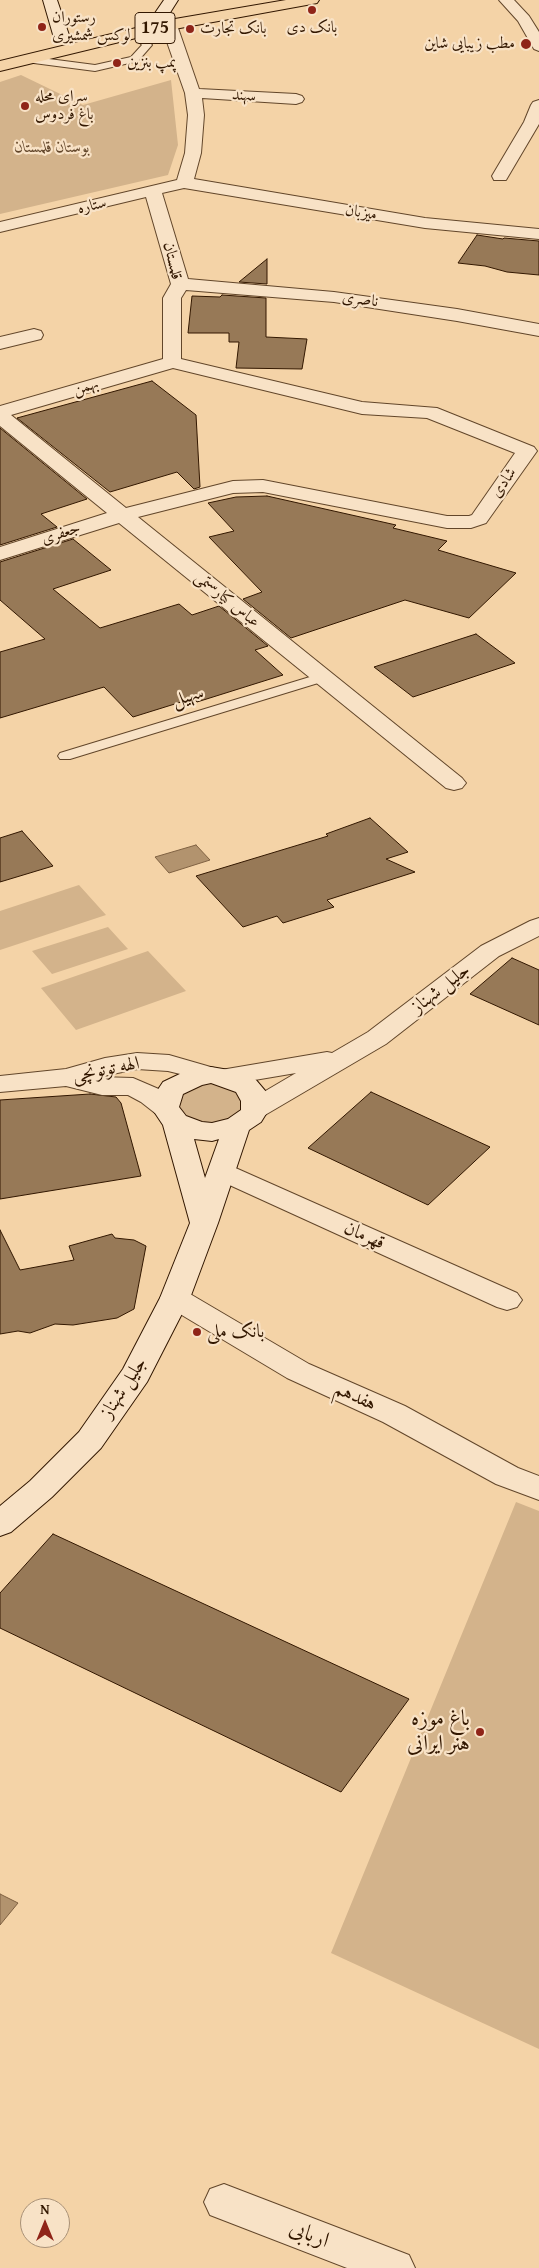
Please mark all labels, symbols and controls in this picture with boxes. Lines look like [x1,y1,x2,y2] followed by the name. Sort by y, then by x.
[306,4,318,16] marker: بانک دی
[52,8,131,46] place label: رستوران لوکس شمشیری
[135,12,175,44] road number: 175
[287,18,337,38] place label: بانک دی
[200,19,267,39] place label: بانک تجارت
[36,21,48,33] marker: رستوران لوکس شمشیری
[184,23,196,35] marker: بانک تجارت
[424,34,515,54] place label: مطب زیبایی شاین
[519,37,533,51] marker: مطب زیبایی شاین
[127,53,176,73] place label: پمپ بنزین
[111,57,123,69] marker: پمپ بنزین
[231,86,257,106] street label: سهند
[35,87,94,125] place label: سرای محله باغ فردوس
[19,100,31,112] marker: سرای محله باغ فردوس
[14,138,90,158] park label: بوستان قلمستان
[76,193,108,219] street label: ستاره
[344,201,378,225] street label: میزبان
[158,240,186,282] street label: قلمستان
[341,288,379,312] street label: ناصری
[71,374,101,400] street label: بهمن
[487,464,521,502] street label: شادی
[39,519,83,549] street label: جعفری
[190,568,264,632] street label: عباس کیارستمی
[169,681,207,713] street label: سهیل
[407,959,475,1019] street label: جلیل شهناز
[70,1052,142,1088] street label: الهه توتونچی
[340,1217,388,1255] street label: قهرمان
[207,1321,264,1343] place label: بانک ملی
[191,1326,203,1338] marker: بانک ملی
[96,1353,152,1423] street label: جلیل شهناز
[331,1378,379,1416] street label: هفدهم
[407,1706,470,1758] place label: باغ موزه هنر ایرانی
[474,1726,486,1738] marker: باغ موزه هنر ایرانی
[20,2198,70,2248] north arrow
[40,2199,50,2219] text: N
[285,2215,333,2255] street label: اربابی

